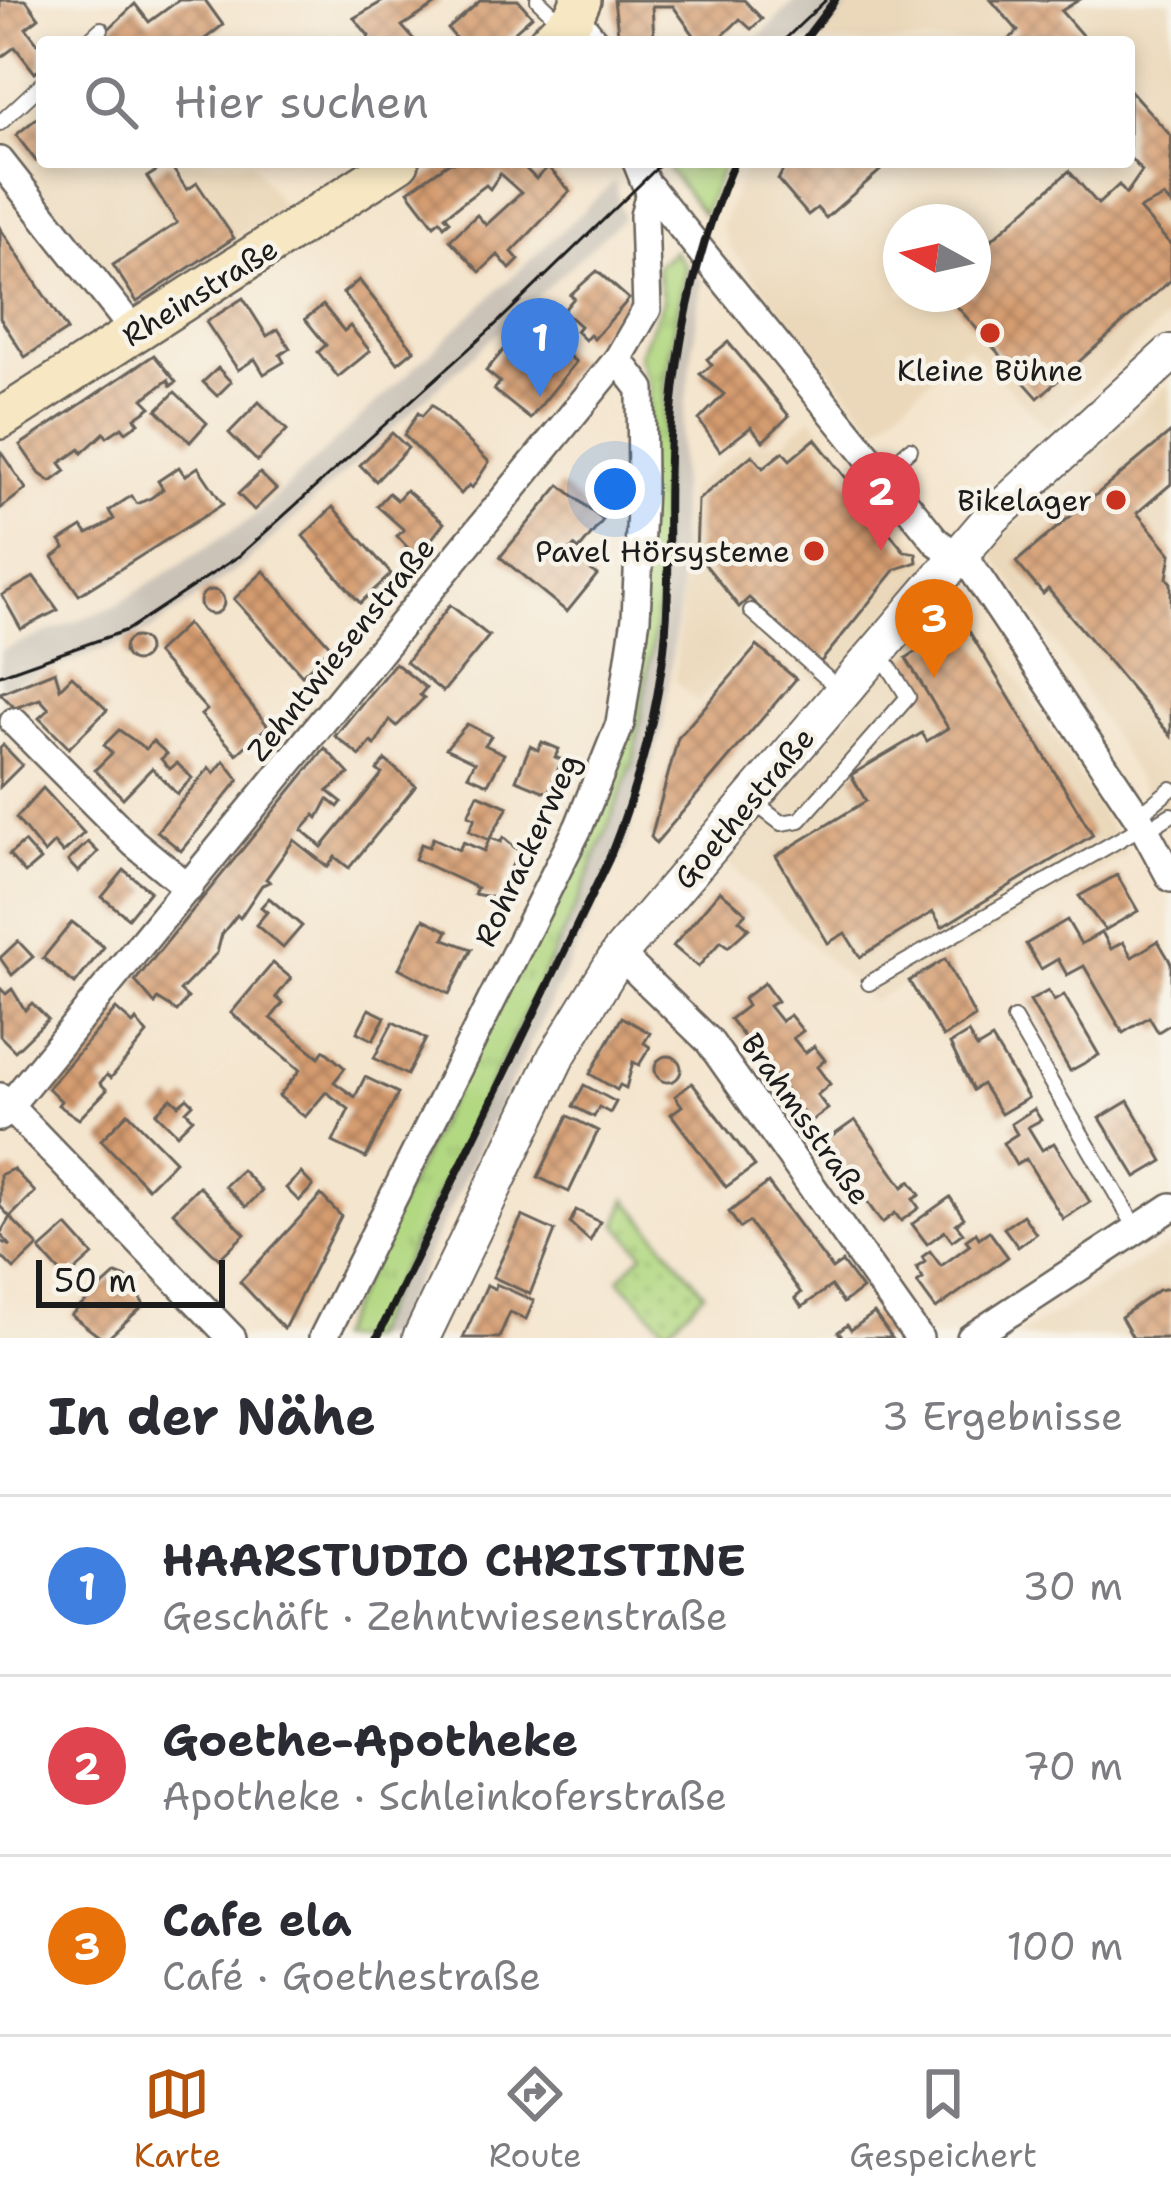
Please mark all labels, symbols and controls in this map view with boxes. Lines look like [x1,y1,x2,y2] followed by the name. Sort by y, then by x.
[36,36,1135,168] search box
[78,69,144,135] icon: search
[174,72,429,132] text: Hier suchen
[883,204,991,312] north arrow
[114,228,286,356] street label: Rheinstraße
[501,298,579,397] pin: 1
[977,320,1003,346] marker: Kleine Bühne
[897,350,1083,391] place label: Kleine Bühne
[842,452,920,551] pin: 2
[585,459,645,519] your location
[957,480,1092,521] place label: Bikelager
[1103,487,1129,513] marker: Bikelager
[238,528,444,770] street label: Zehntwiesenstraße
[535,531,790,572] place label: Pavel Hörsysteme
[801,538,827,564] marker: Pavel Hörsysteme
[895,579,973,678] pin: 3
[664,718,824,898] street label: Goethestraße
[464,747,590,953] street label: Rohrackerweg
[732,1025,880,1213] street label: Brahmsstraße
[36,1254,225,1307] scale bar
[54,1258,137,1303] text: 50 m
[48,1382,376,1450] text: In der Nähe
[882,1390,1123,1442] text: 3 Ergebnisse
[162,1530,746,1590] text: HAARSTUDIO CHRISTINE
[78,1560,96,1612] text: 1
[1022,1560,1123,1612] text: 30 m
[162,1590,728,1642] text: Geschäft · Zehntwiesenstraße
[162,1710,578,1770] text: Goethe-Apotheke
[73,1740,101,1792] text: 2
[1022,1740,1123,1792] text: 70 m
[162,1770,727,1822] text: Apotheke · Schleinkoferstraße
[162,1890,352,1950] text: Cafe ela
[73,1920,101,1972] text: 3
[1007,1920,1123,1972] text: 100 m
[162,1950,541,2002] text: Café · Goethestraße
[134,2061,221,2178] tab: Karte
[489,2061,582,2178] tab: Route
[849,2061,1037,2178] tab: Gespeichert

